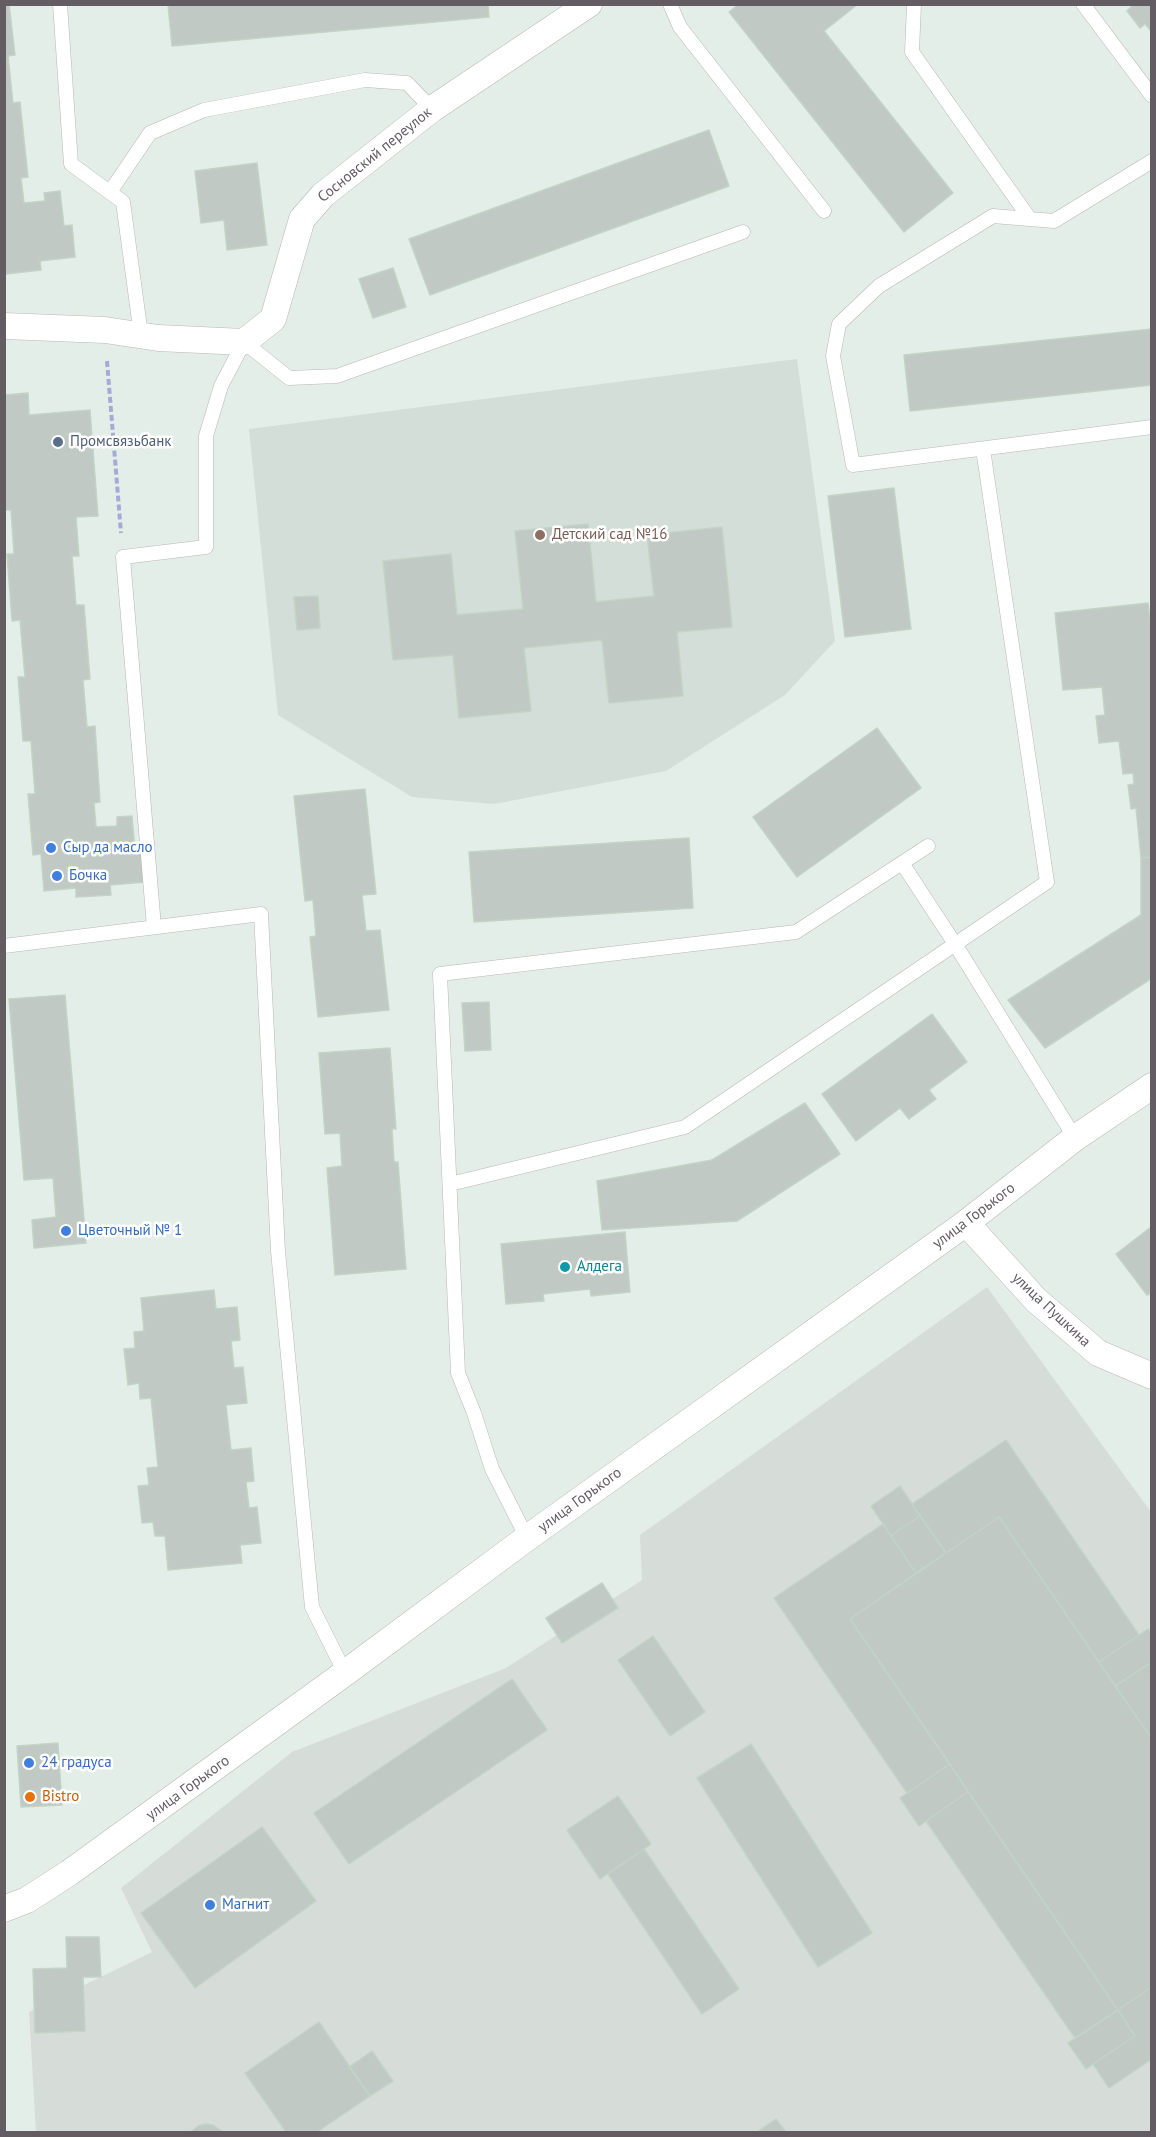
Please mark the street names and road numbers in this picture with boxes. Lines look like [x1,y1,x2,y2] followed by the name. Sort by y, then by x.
[314,103,436,207] street label: Сосновский переулок
[929,1179,1019,1253] street label: улица Горького
[1008,1269,1094,1351] street label: улица Пушкина
[535,1464,625,1536] street label: улица Горького
[143,1752,233,1824] street label: улица Горького

